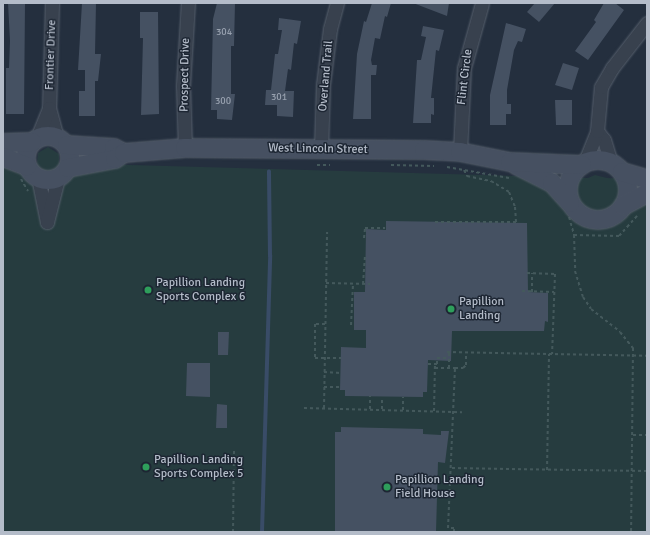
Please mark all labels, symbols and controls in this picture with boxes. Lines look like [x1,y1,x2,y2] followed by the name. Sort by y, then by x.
[43,20,59,90] street label: Frontier Drive
[216,27,232,39] house number: 304
[177,38,193,112] street label: Prospect Drive
[316,40,336,112] street label: Overland Trail
[454,48,476,106] street label: Flint Circle
[271,92,287,104] house number: 301
[215,96,231,108] house number: 300
[268,141,368,157] street label: West Lincoln Street
[156,276,245,304] place label: Papillion Landing Sports Complex 6
[143,285,153,295] marker: Papillion Landing Sports Complex 6
[459,295,504,323] place label: Papillion Landing
[446,304,456,314] marker: Papillion Landing
[154,453,243,481] place label: Papillion Landing Sports Complex 5
[141,462,151,472] marker: Papillion Landing Sports Complex 5
[395,473,484,501] place label: Papillion Landing Field House
[382,482,392,492] marker: Papillion Landing Field House

